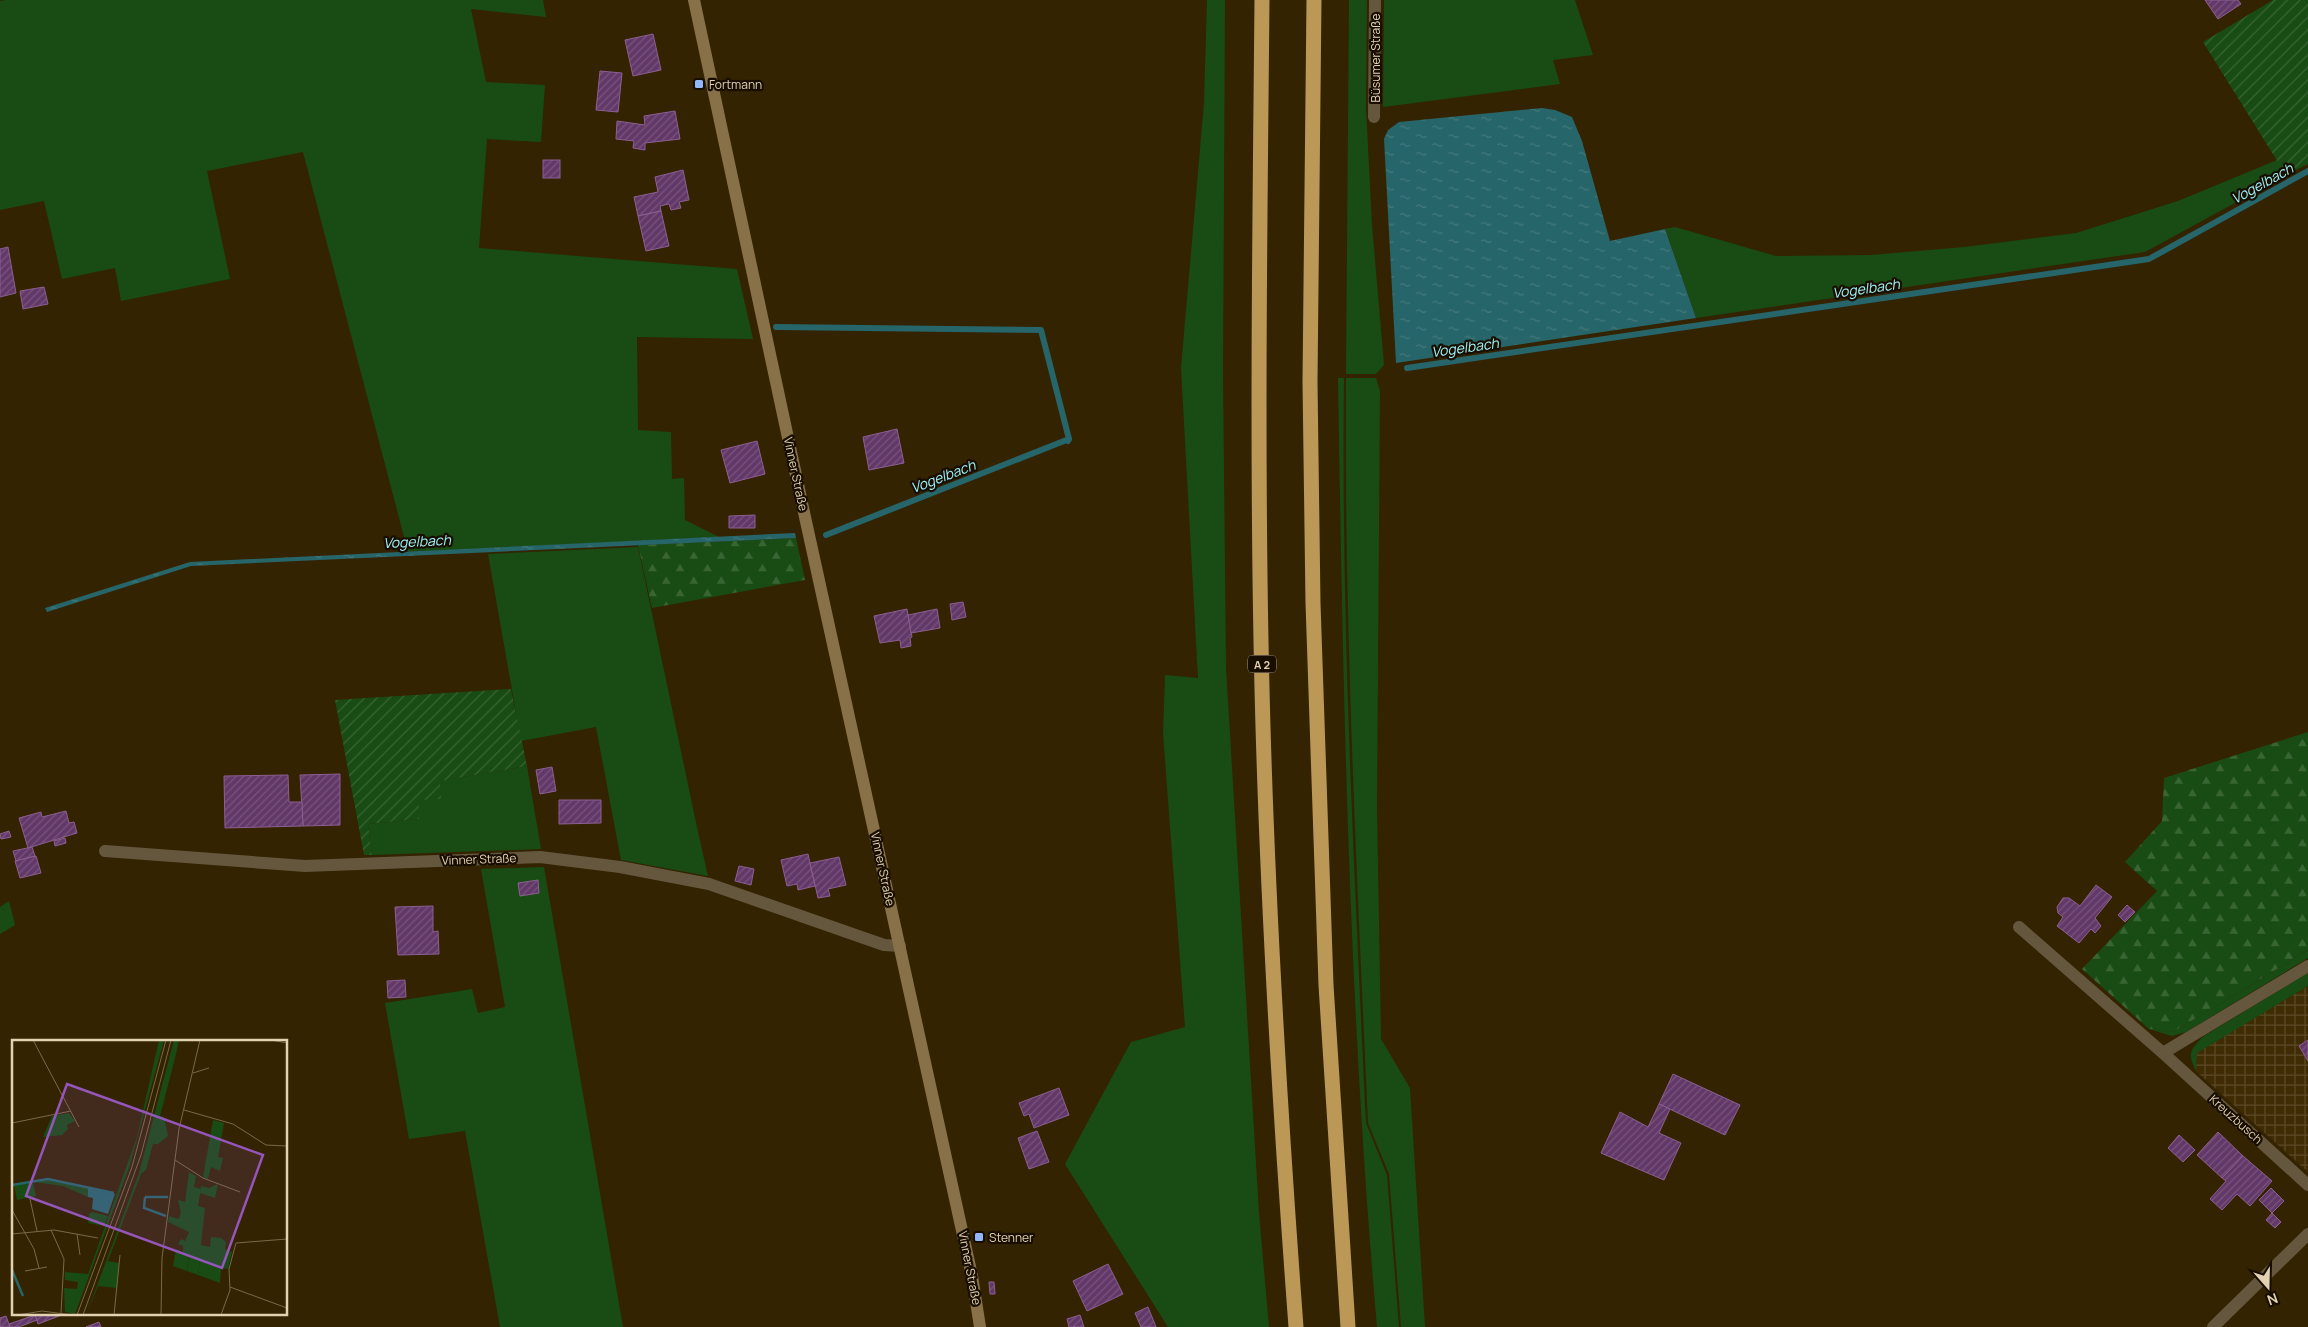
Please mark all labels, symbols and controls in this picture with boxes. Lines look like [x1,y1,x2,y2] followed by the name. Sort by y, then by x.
[1367,14,1384,102] street label: Büsumer Straße
[709,76,762,93] place label: Fortmann
[693,78,705,90] marker: Fortmann
[2228,158,2297,208] water label: Vogelbach
[1831,274,1902,302] water label: Vogelbach
[1430,333,1501,361] water label: Vogelbach
[780,436,812,512] street label: Vinner Straße
[908,455,979,497] water label: Vogelbach
[383,530,452,552] water label: Vogelbach
[1248,656,1276,672] road number: A 2
[867,831,899,907] street label: Vinner Straße
[441,849,517,869] street label: Vinner Straße
[12,1040,288,1314] inset map
[2206,1091,2266,1147] street label: Kreuzbusch
[989,1229,1034,1246] place label: Stenner
[955,1230,985,1306] street label: Vinner Straße
[973,1231,985,1243] marker: Stenner
[2243,1262,2293,1312] north arrow
[2265,1289,2281,1310] text: N

